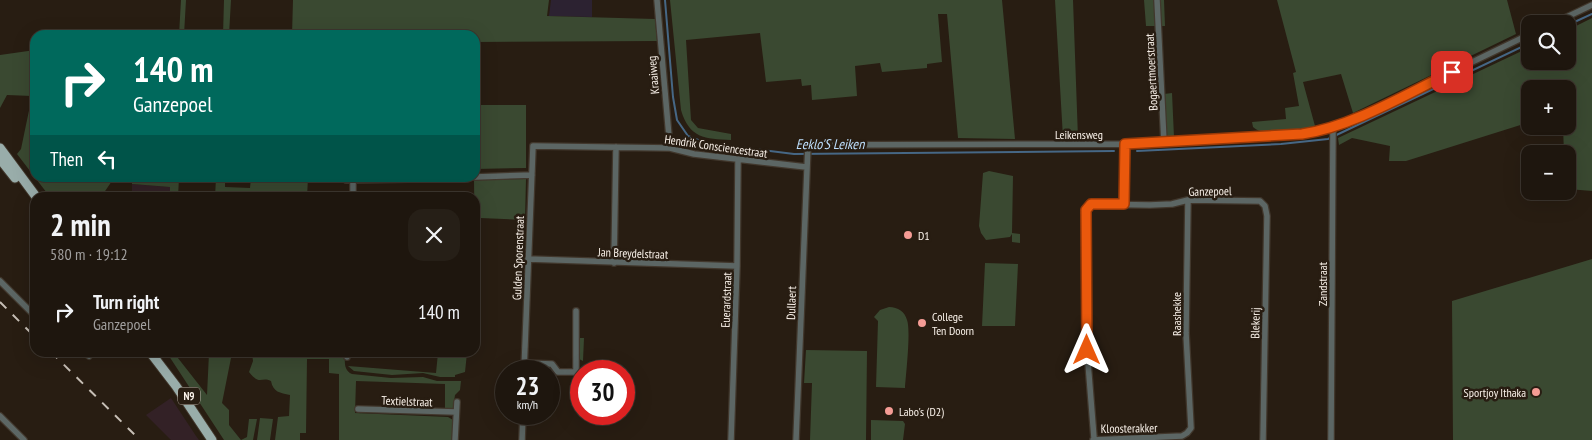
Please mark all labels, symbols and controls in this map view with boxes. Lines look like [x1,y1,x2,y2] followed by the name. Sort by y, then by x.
[1521,15,1576,200] map controls
[1521,15,1576,70] button: search
[1141,32,1161,111] street label: Bogaertmoerstraat
[133,46,214,92] text: 140 m
[50,50,115,115] icon: right
[1431,51,1473,93] pin
[644,55,662,95] street label: Kraaiweg
[1438,58,1466,86] icon: arrive
[1521,80,1576,135] button: +
[133,90,212,118] text: Ganzepoel
[1055,127,1103,142] street label: Leikensweg
[663,131,769,161] street label: Hendrik Consciencestraat
[796,135,865,153] water label: Eeklo'S Leiken
[93,145,121,173] icon: left
[1521,145,1576,200] button: −
[50,147,83,171] text: Then
[1188,183,1232,199] street label: Ganzepoel
[50,205,111,244] text: 2 min
[408,209,460,261] button: close
[509,215,527,300] street label: Gulden Sporenstraat
[918,228,930,243] place label: D1
[902,229,914,241] marker: D1
[50,244,128,264] text: 580 m · 19:12
[597,244,669,262] street label: Jan Breydelstraat
[1315,261,1330,306] street label: Zandstraat
[718,271,734,328] street label: Euerardstraat
[783,285,799,320] street label: Dullaert
[93,290,159,314] text: Turn right
[1169,292,1184,336] street label: Raashekke
[50,298,78,326] icon: right
[418,300,460,324] text: 140 m
[1247,307,1263,339] street label: Blekerij
[932,309,974,338] place label: College Ten Doorn
[93,314,151,334] text: Ganzepoel
[916,317,928,329] marker: College Ten Doorn
[1060,323,1112,375] position arrow
[570,360,635,425] speed limit sign: 30
[516,370,539,402] text: 23
[1464,385,1526,400] place label: Sportjoy Ithaka
[1530,386,1542,398] marker: Sportjoy Ithaka
[178,388,200,404] road number: N9
[381,393,433,409] street label: Textielstraat
[517,397,538,412] text: km/h
[899,404,944,419] place label: Labo's (D2)
[883,405,895,417] marker: Labo's (D2)
[1100,420,1158,436] street label: Kloosterakker

